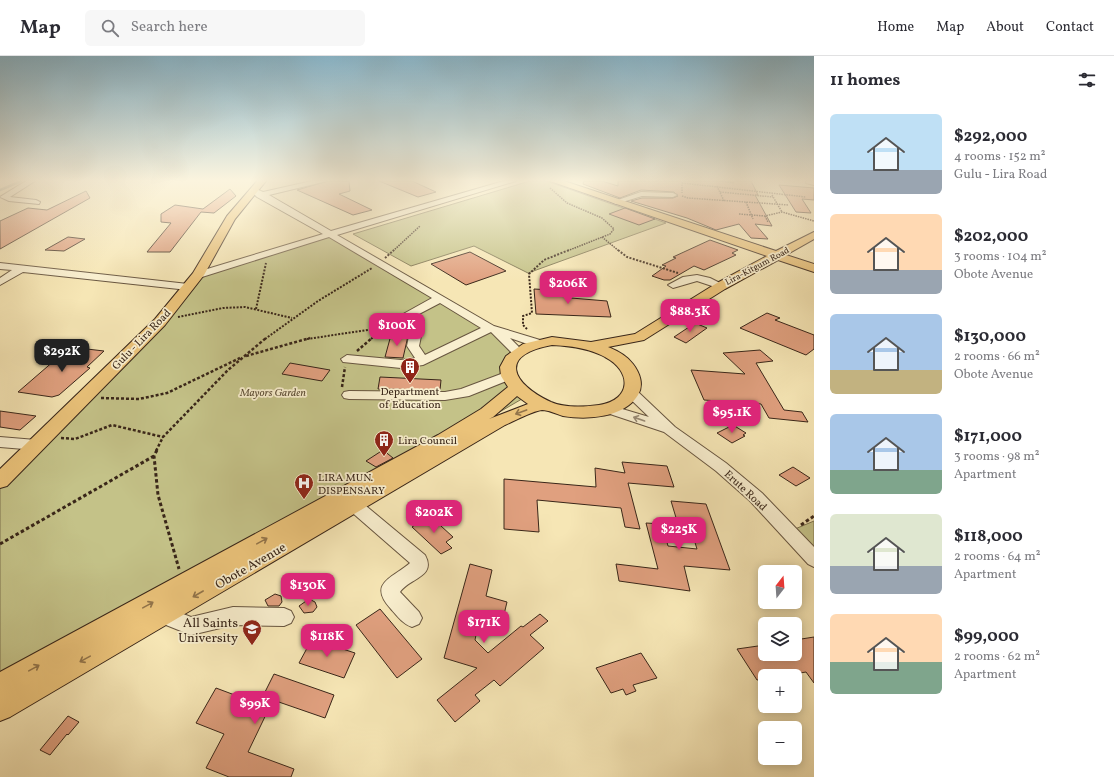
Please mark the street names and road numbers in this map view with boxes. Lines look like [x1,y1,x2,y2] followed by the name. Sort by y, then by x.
[723,244,792,289] street label: Lira-Kitgum Road
[109,306,175,374] street label: Gulu - Lira Road
[720,467,770,515] street label: Erute Road
[212,539,290,594] street label: Obote Avenue

